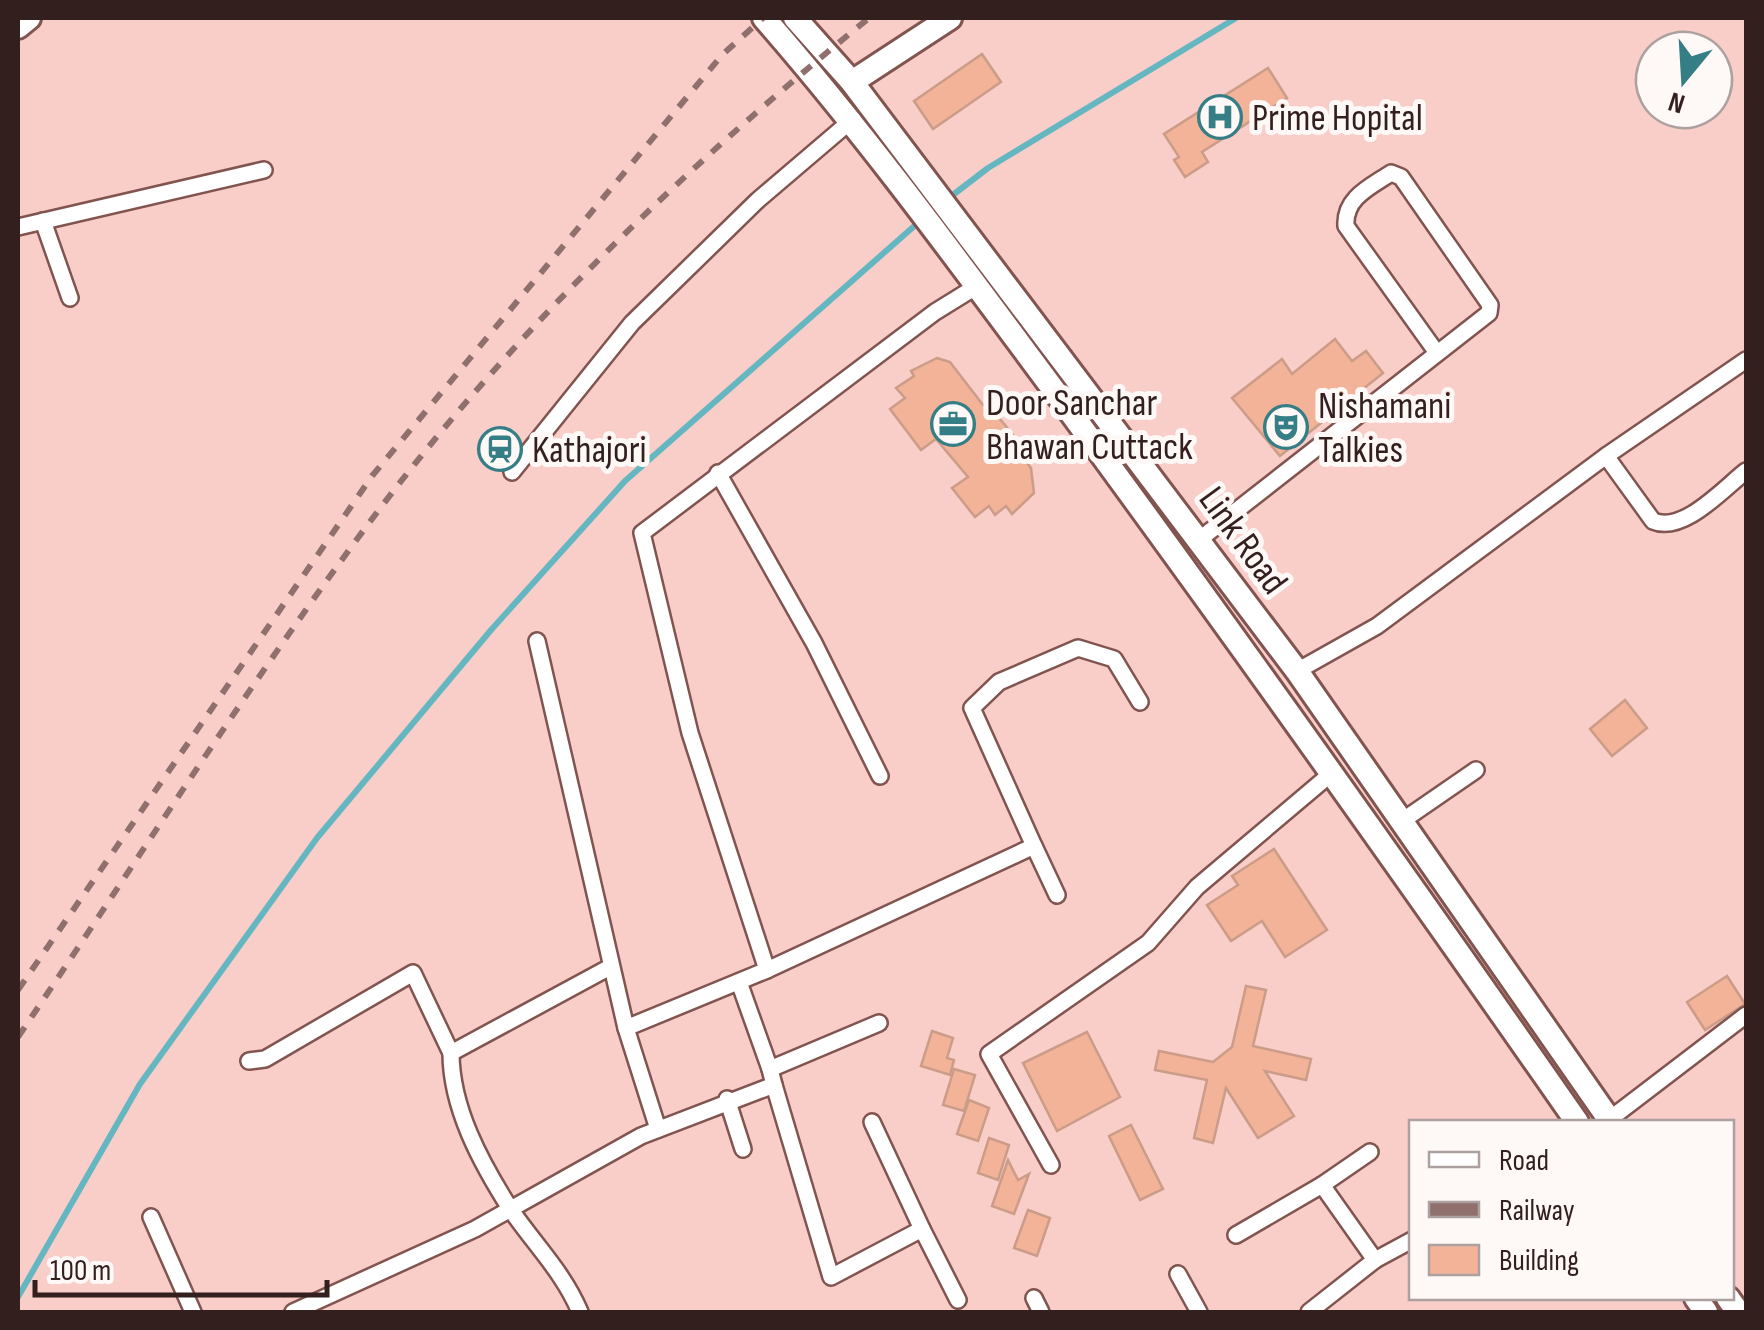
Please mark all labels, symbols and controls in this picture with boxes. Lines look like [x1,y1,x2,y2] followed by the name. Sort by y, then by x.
[1634,30,1734,130] north arrow
[1665,84,1689,120] text: N
[1197,94,1243,140] hospital icon: Prime Hopital
[1252,96,1423,141] place label: Prime Hopital
[986,381,1193,470] place label: Door Sanchar Bhawan Cuttack
[1318,384,1451,473] place label: Nishamani Talkies
[930,401,976,447] office icon: Door Sanchar Bhawan Cuttack
[1263,404,1309,450] theatre icon: Nishamani Talkies
[477,426,523,472] station icon: Kathajori
[532,428,647,473] place label: Kathajori
[1189,479,1297,603] street label: Link Road
[1409,1120,1734,1300] legend
[1499,1143,1549,1179] text: Road
[1499,1193,1575,1229] text: Railway
[35,1235,328,1297] scale bar
[1499,1243,1579,1279] text: Building
[50,1253,111,1289] text: 100 m

